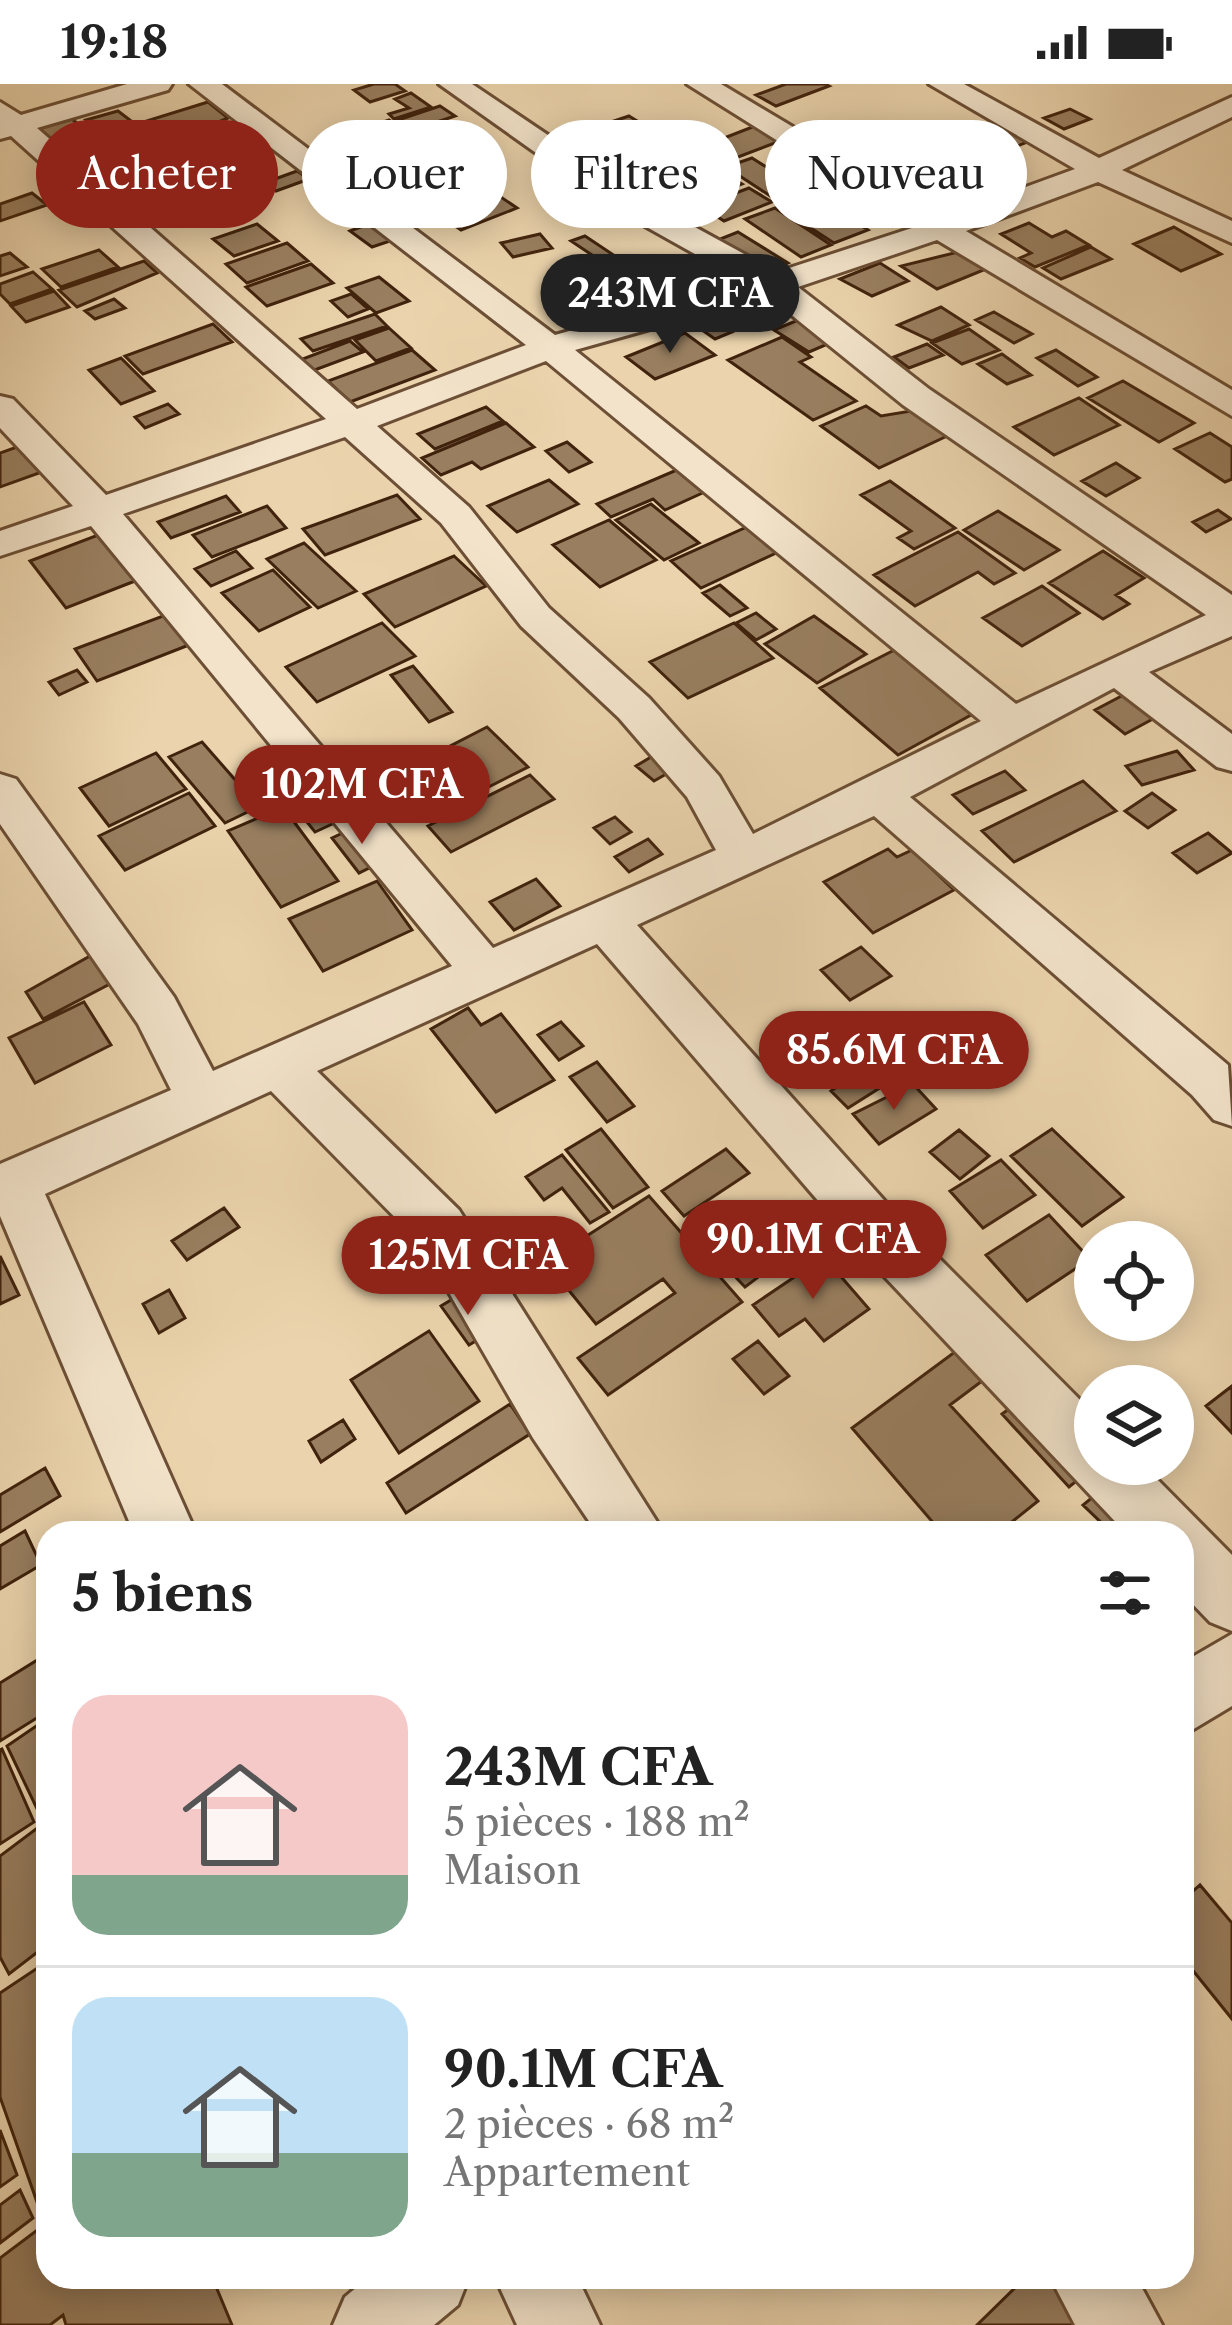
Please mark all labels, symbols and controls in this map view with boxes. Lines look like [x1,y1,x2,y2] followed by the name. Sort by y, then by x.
[60,14,168,70] text: 19:18
[36,120,278,228] chip: Acheter
[302,120,507,228] chip: Louer
[531,120,741,228] chip: Filtres
[765,120,1027,228] chip: Nouveau
[546,254,794,356] pin: 243M CFA
[568,269,772,317] text: 243M CFA
[238,745,486,847] pin: 102M CFA
[261,760,463,808] text: 102M CFA
[757,1011,1031,1113] pin: 85.6M CFA
[786,1026,1002,1074] text: 85.6M CFA
[676,1200,950,1302] pin: 90.1M CFA
[707,1215,919,1263] text: 90.1M CFA
[344,1216,592,1318] pin: 125M CFA
[1074,1221,1194,1485] map controls
[1074,1221,1194,1341] button: locate
[369,1231,567,1279] text: 125M CFA
[1074,1365,1194,1485] button: layers
[1092,1560,1158,1626] icon: filters
[72,1562,253,1624] text: 5 biens
[444,1736,712,1798] text: 243M CFA
[168,1743,312,1887] icon: home
[444,1798,750,1846] text: 5 pièces · 188 m²
[444,1846,581,1894] text: Maison
[444,2038,722,2100] text: 90.1M CFA
[168,2045,312,2189] icon: home
[444,2100,734,2148] text: 2 pièces · 68 m²
[444,2148,690,2196] text: Appartement

